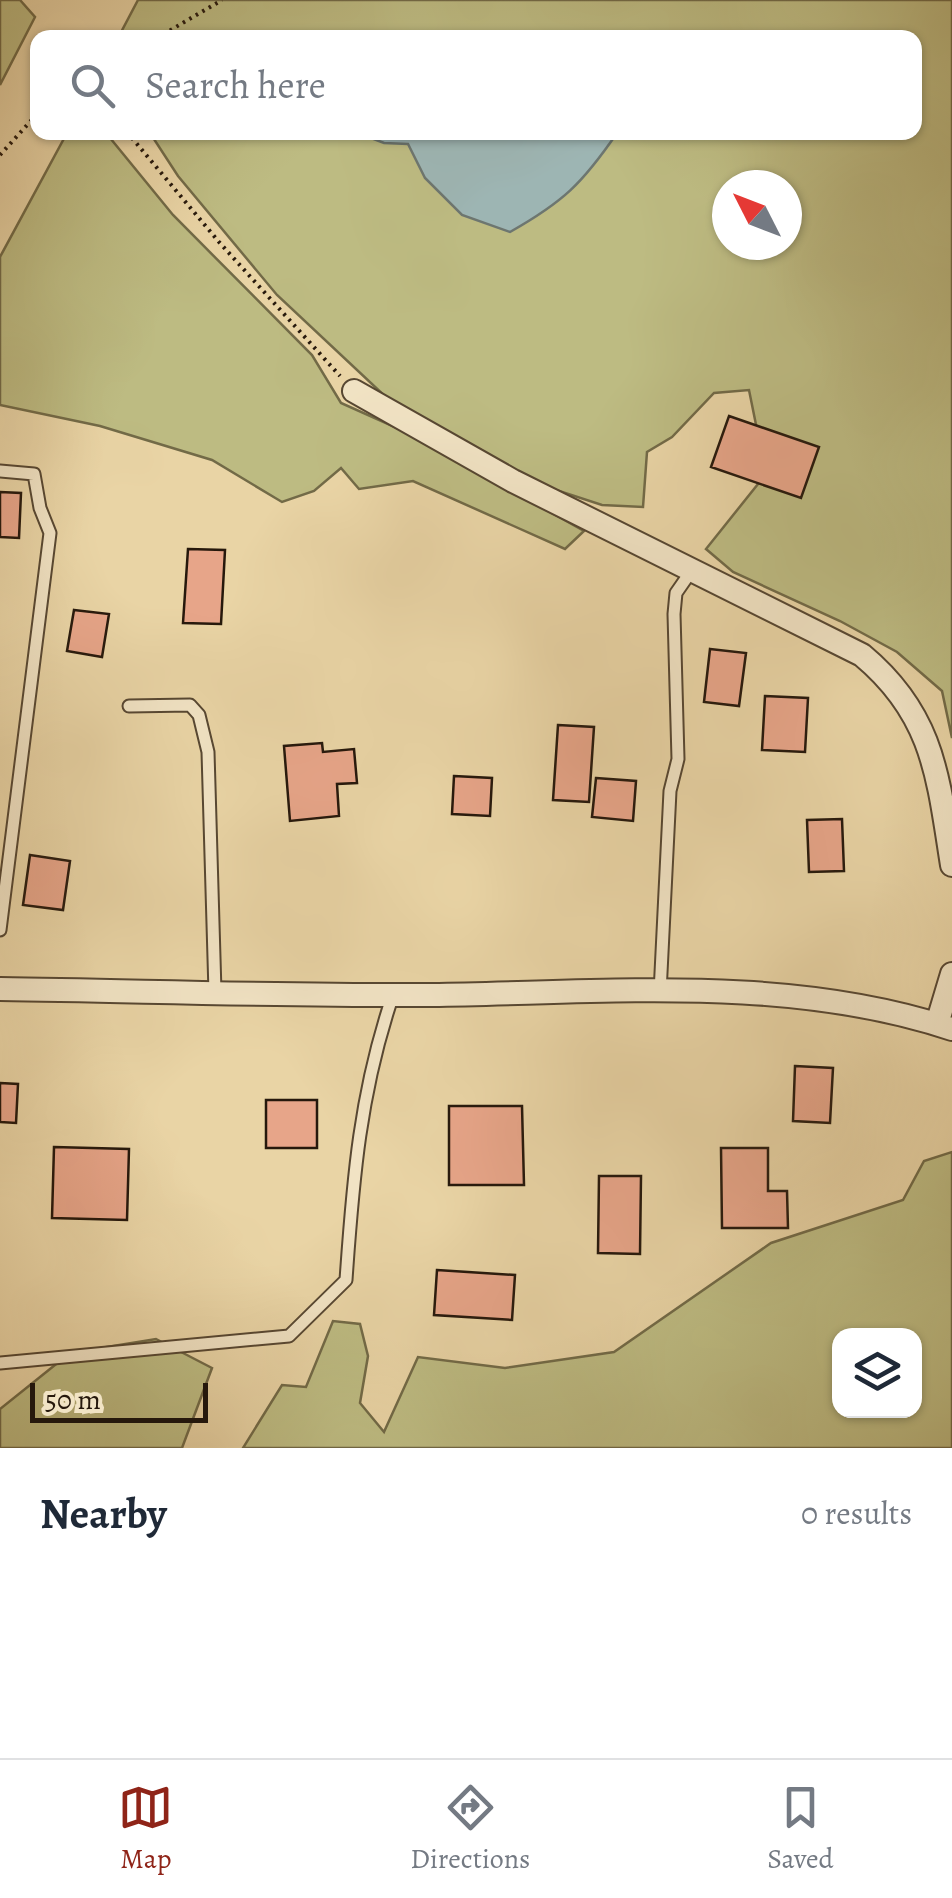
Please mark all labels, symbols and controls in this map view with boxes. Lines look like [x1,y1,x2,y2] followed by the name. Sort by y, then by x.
[30,30,922,140] search box
[65,58,120,113] icon: search
[145,59,326,111] text: Search here
[712,170,802,260] north arrow
[832,1328,922,1418] map controls
[832,1328,922,1418] button: layers
[30,1378,208,1422] scale bar
[45,1381,101,1419] text: 50 m
[40,1485,167,1542] text: Nearby
[801,1491,912,1535] text: 0 results
[118,1780,173,1878] tab: Map
[410,1780,530,1878] tab: Directions
[767,1780,834,1878] tab: Saved

